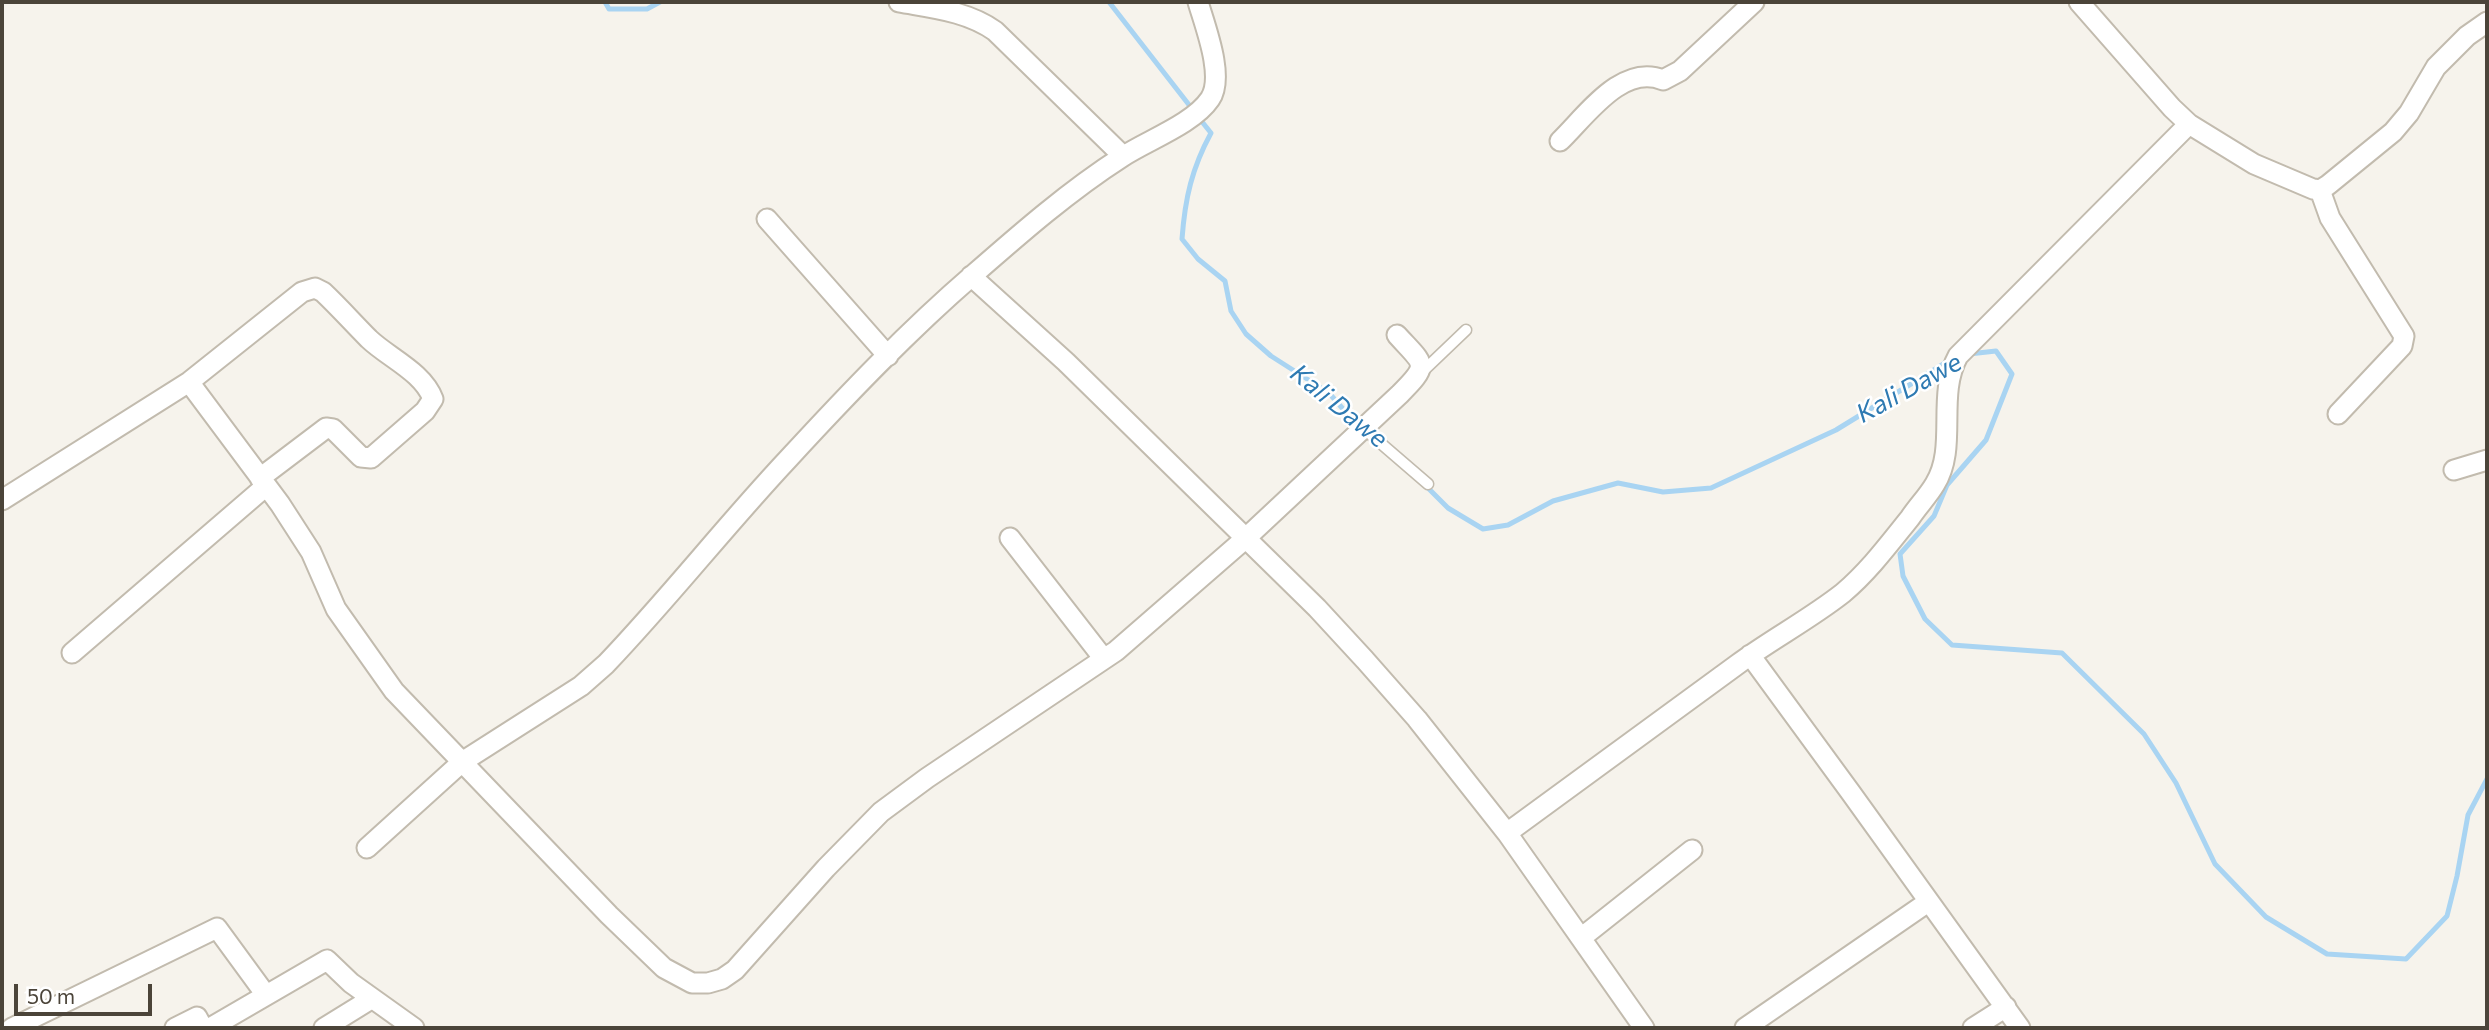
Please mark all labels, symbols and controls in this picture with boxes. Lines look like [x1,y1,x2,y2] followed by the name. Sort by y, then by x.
[1851,346,1967,430] water label: Kali Dawe
[1284,357,1394,455] water label: Kali Dawe
[18,970,156,1014] scale bar
[27,983,75,1008] text: 50 m

